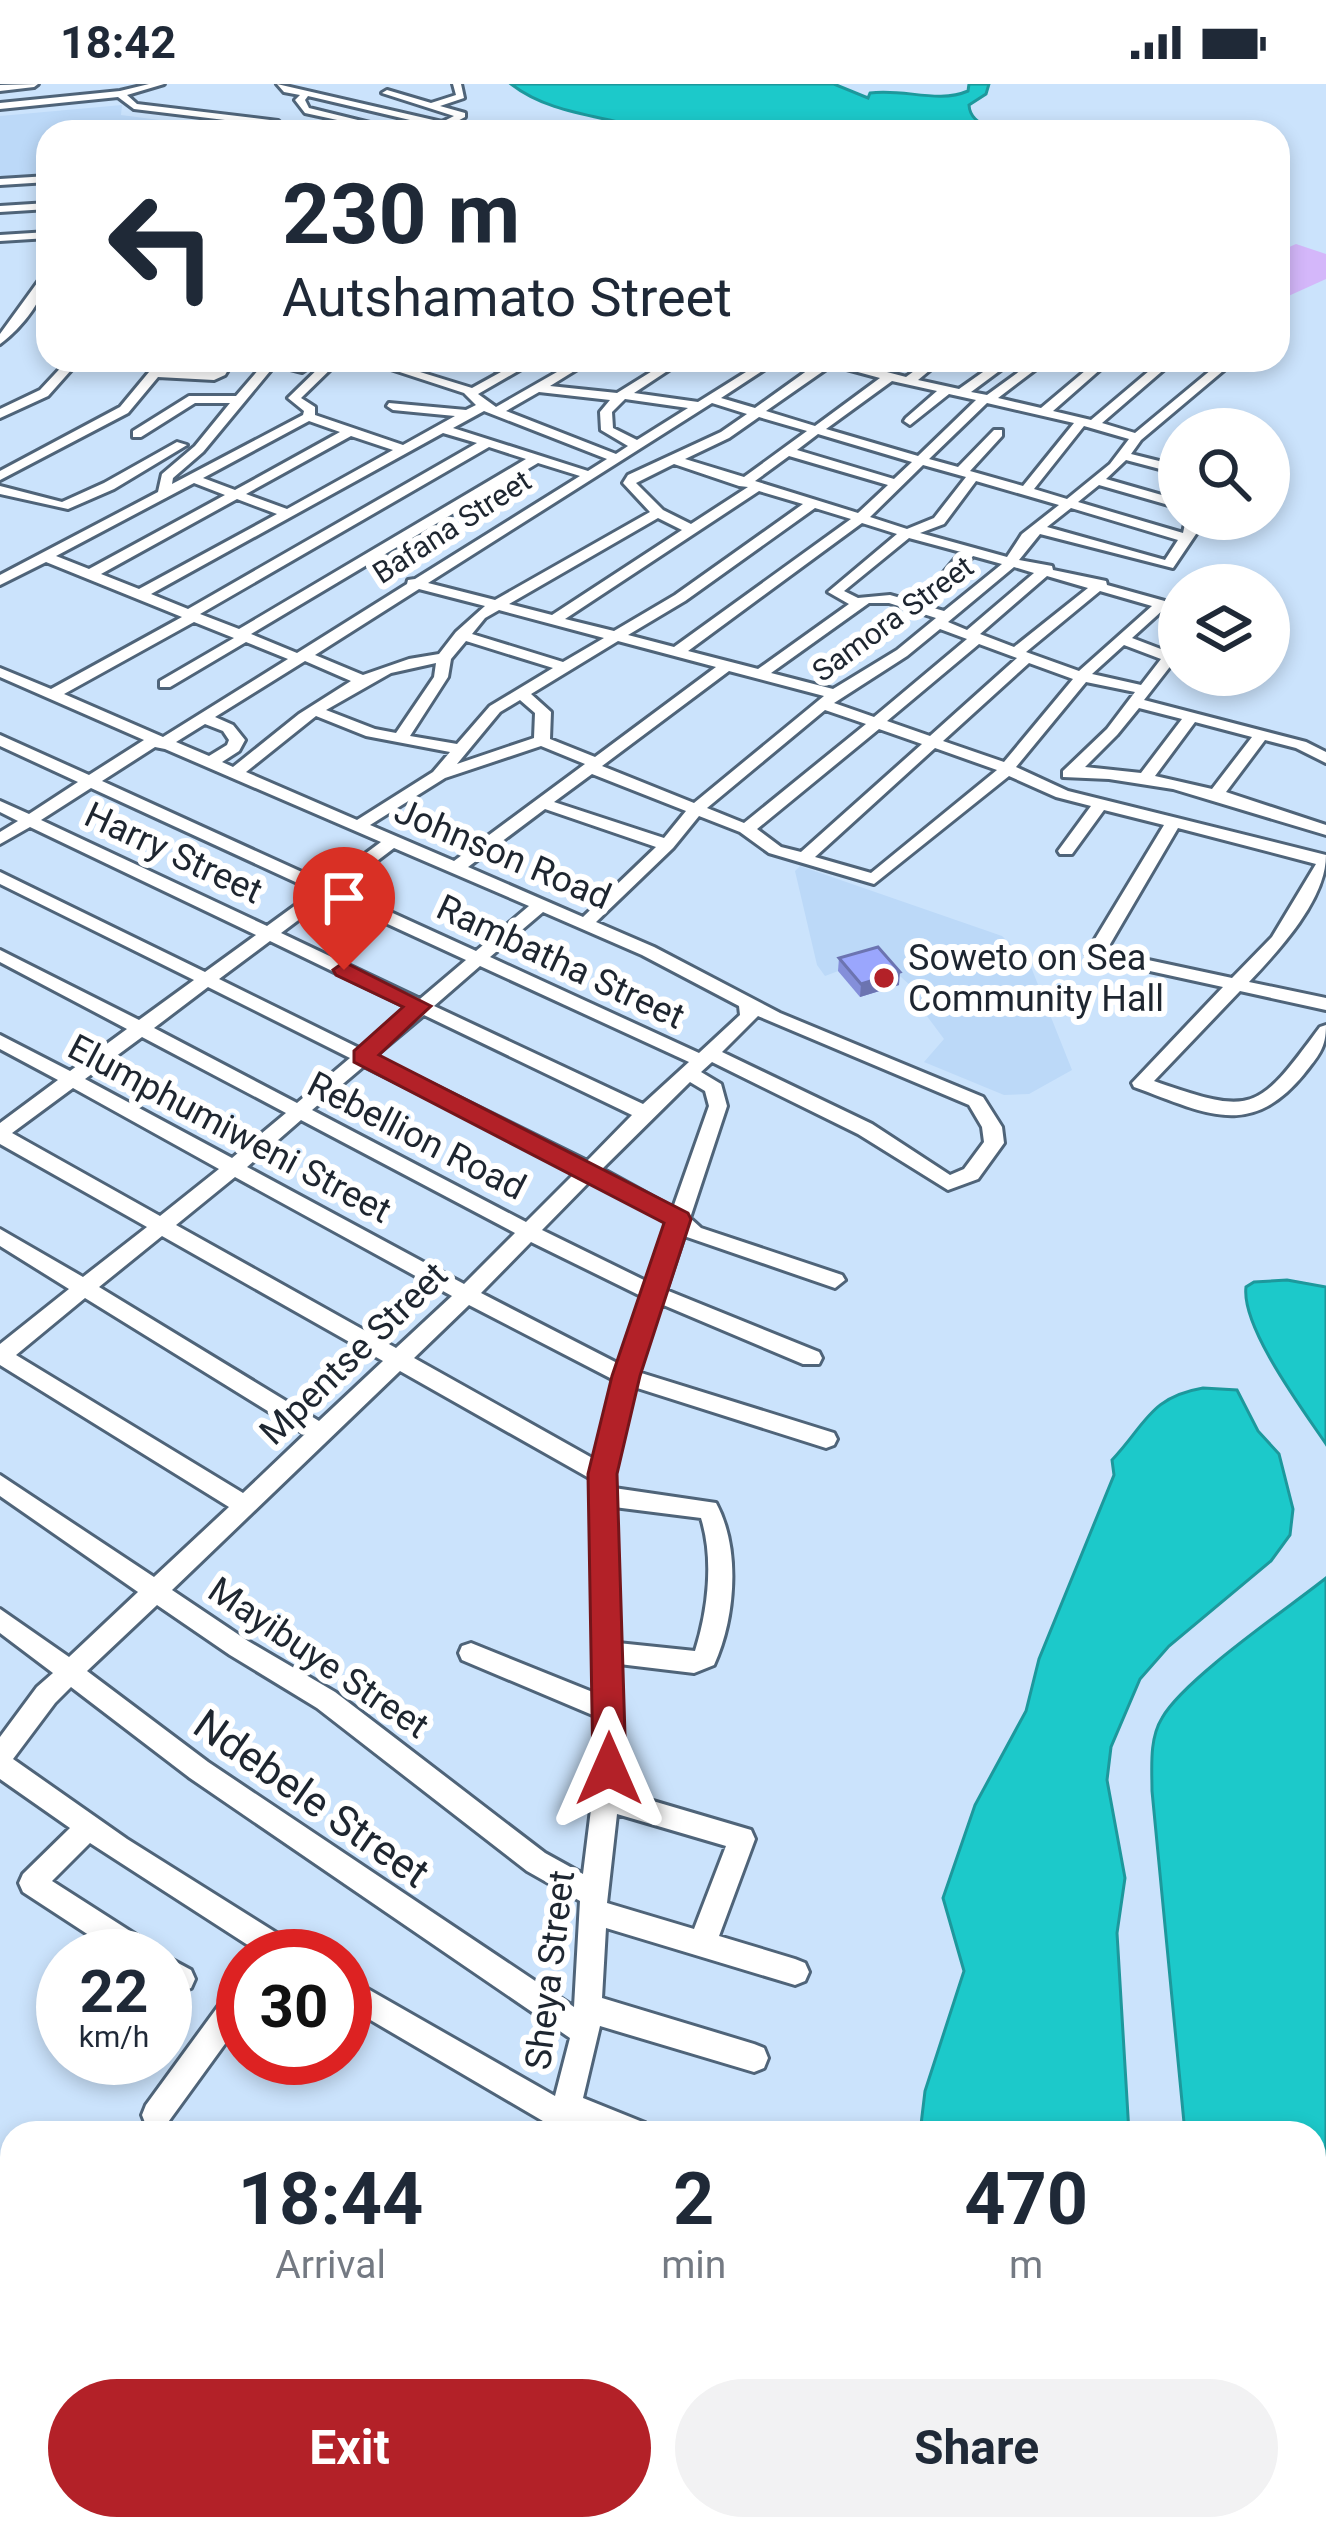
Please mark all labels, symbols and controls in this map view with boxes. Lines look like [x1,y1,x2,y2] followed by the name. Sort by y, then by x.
[60,16,176,69] text: 18:42
[282,165,520,264] text: 230 m
[84,168,240,324] icon: left
[282,266,732,329] text: Autshamato Street
[1158,408,1290,696] map controls
[1158,408,1290,540] button: search
[366,463,537,591] street label: Bafana Street
[806,549,980,689] street label: Samora Street
[1158,564,1290,696] button: layers
[388,790,617,918] street label: Johnson Road
[78,794,269,912] street label: Harry Street
[293,847,395,970] pin
[311,865,377,931] icon: arrive
[430,886,691,1038] street label: Rambatha Street
[908,937,1164,1020] place label: Soweto on Sea Community Hall
[871,965,897,991] marker: Soweto on Sea Community Hall
[61,1026,398,1232] street label: Elumphumiweni Street
[301,1063,532,1209] street label: Rebellion Road
[251,1254,456,1454] street label: Mpentse Street
[200,1569,436,1747] street label: Mayibuye Street
[185,1699,439,1897] street label: Ndebele Street
[546,1706,672,1832] position arrow
[517,1868,583,2072] street label: Sheya Street
[216,1929,372,2085] speed limit sign: 30
[80,1956,148,2027] text: 22
[79,2019,149,2054] text: km/h
[238,2157,423,2242] text: 18:44
[673,2157,714,2242] text: 2
[964,2157,1088,2242] text: 470
[275,2242,386,2288] text: Arrival
[661,2242,726,2288] text: min
[1009,2242,1043,2288] text: m
[48,2379,651,2517] button: Exit
[675,2379,1278,2517] button: Share

